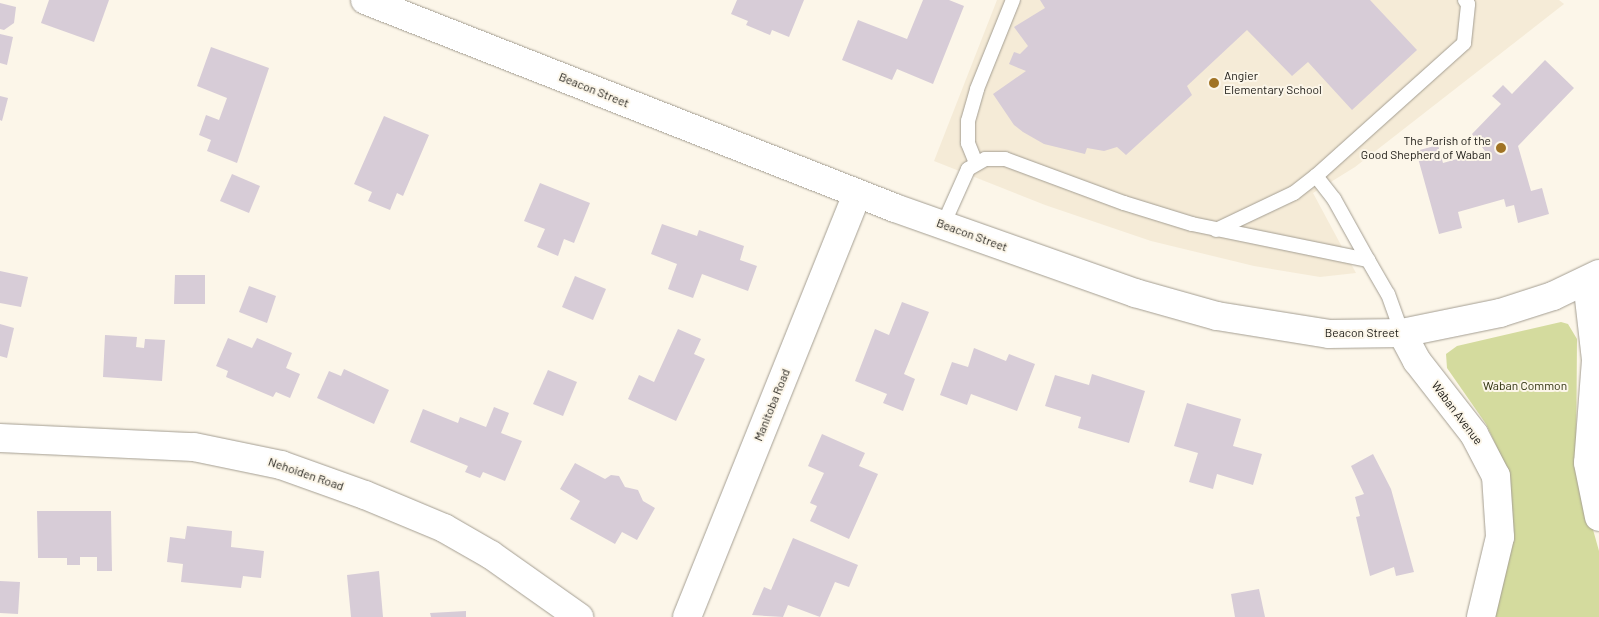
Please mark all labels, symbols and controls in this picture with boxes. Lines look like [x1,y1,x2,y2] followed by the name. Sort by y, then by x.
[557,69,631,111] street label: Beacon Street
[1224,69,1322,97] place label: Angier Elementary School
[1208,77,1220,89] marker: Angier Elementary School
[1361,134,1491,162] place label: The Parish of the Good Shepherd of Waban
[1495,142,1507,154] marker: The Parish of the Good Shepherd of Waban
[935,216,1009,254] street label: Beacon Street
[1325,326,1399,340] street label: Beacon Street
[751,367,793,443] street label: Manitoba Road
[1428,378,1486,448] street label: Waban Avenue
[1483,379,1567,393] park label: Waban Common
[266,454,346,494] street label: Nehoiden Road

